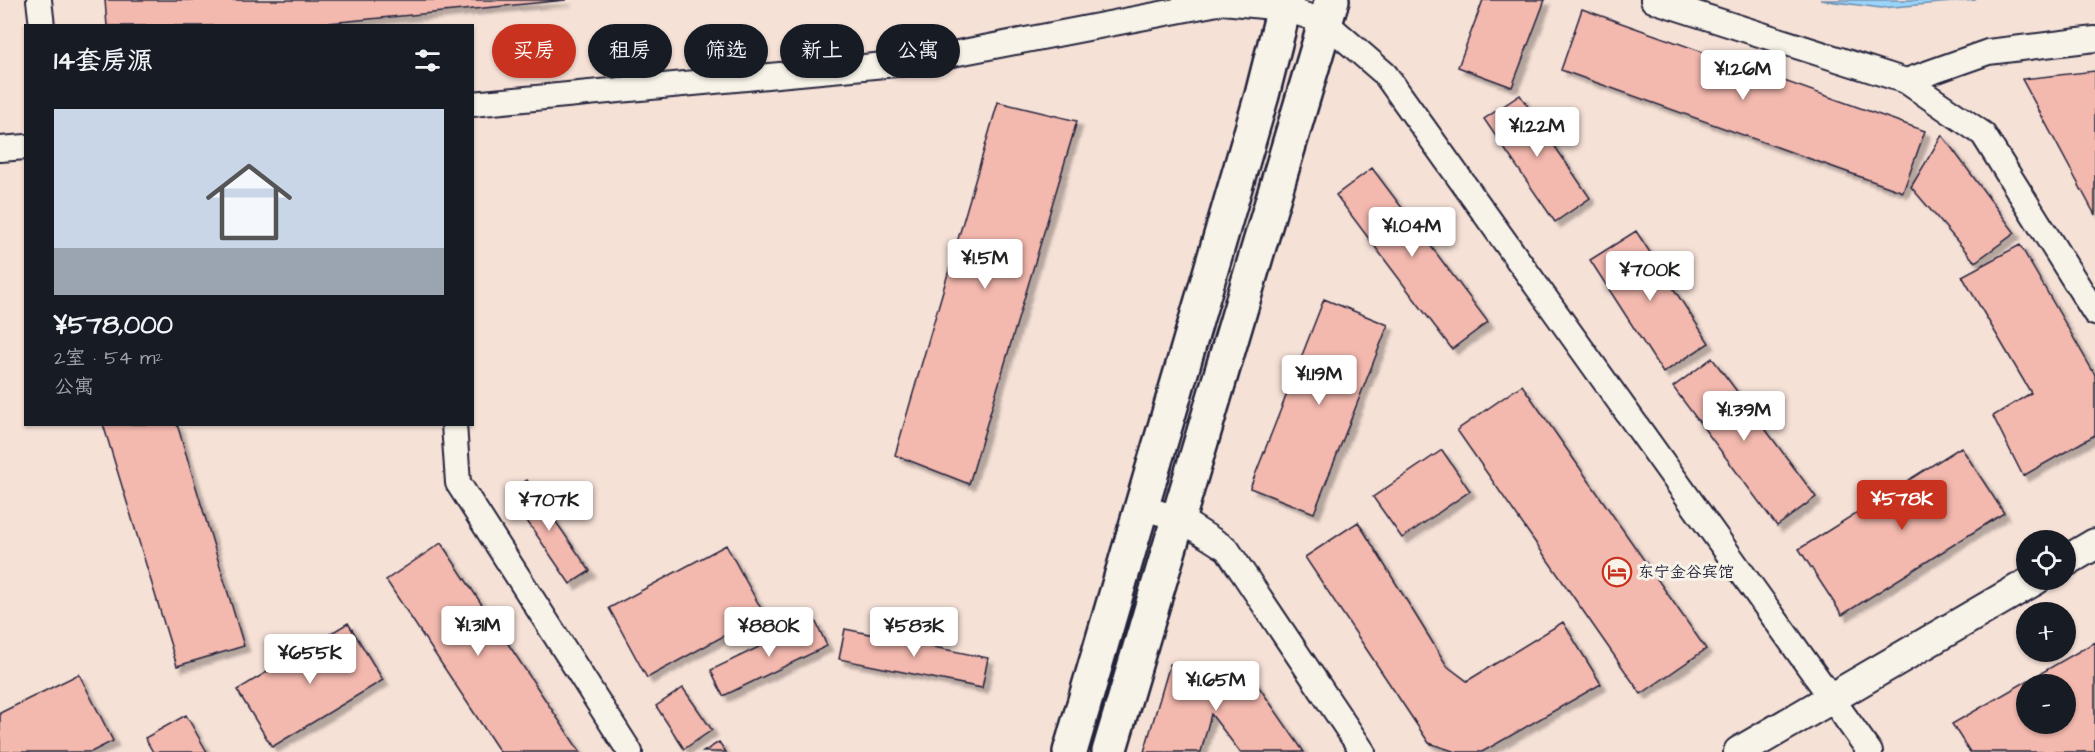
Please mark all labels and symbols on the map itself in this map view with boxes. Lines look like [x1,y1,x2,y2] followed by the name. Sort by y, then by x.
[1694,50,1792,101] pin: ¥1.26M
[1488,107,1586,158] pin: ¥1.22M
[1363,207,1461,258] pin: ¥1.04M
[943,239,1027,290] pin: ¥1.5M
[1608,251,1692,302] pin: ¥700K
[1270,355,1368,406] pin: ¥1.19M
[1695,391,1793,442] pin: ¥1.39M
[1860,480,1944,531] pin: ¥578K
[507,481,591,532] pin: ¥707K
[1601,556,1633,588] hotel icon: 东宁金谷宾馆
[1638,561,1734,583] place label: 东宁金谷宾馆
[429,606,527,657] pin: ¥1.31M
[727,607,811,658] pin: ¥880K
[872,607,956,658] pin: ¥583K
[268,634,352,685] pin: ¥655K
[1167,661,1265,712] pin: ¥1.65M

